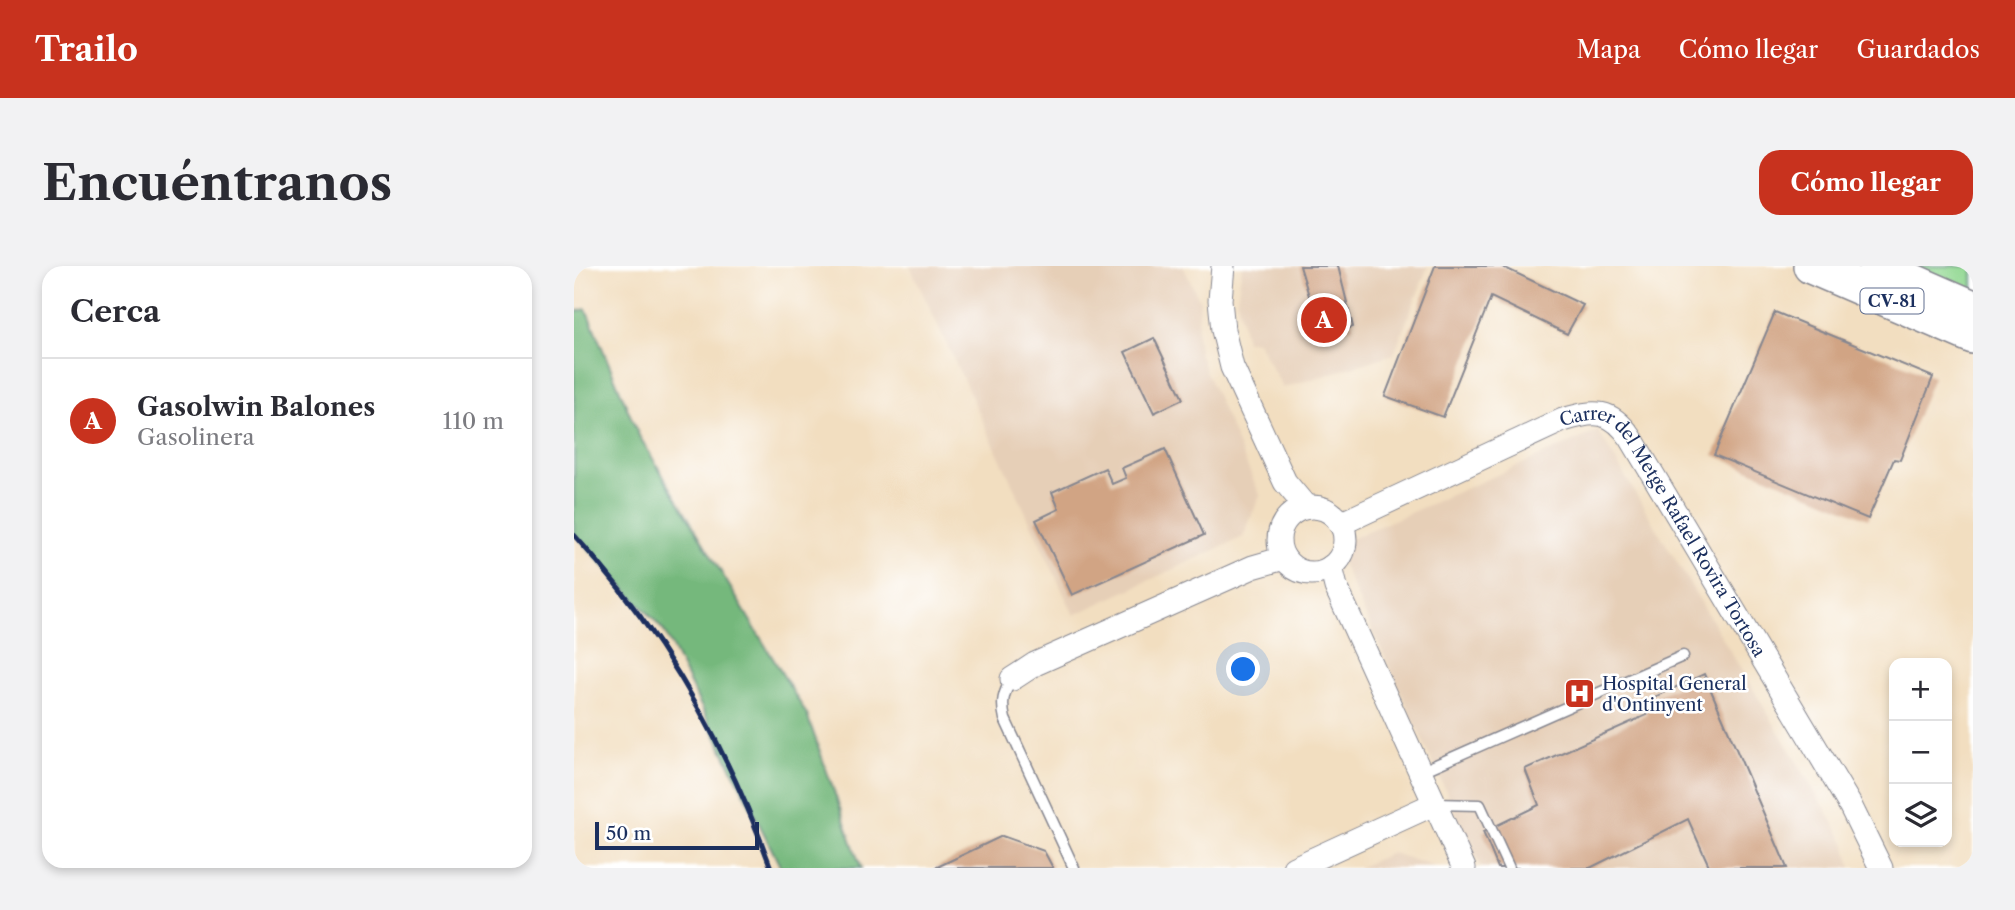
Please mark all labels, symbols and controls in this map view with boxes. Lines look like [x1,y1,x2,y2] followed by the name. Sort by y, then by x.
[35,29,138,70] text: Trailo
[1576,35,1641,64] text: Mapa
[1679,35,1818,64] text: Cómo llegar
[1856,35,1980,64] text: Guardados
[1759,150,1973,215] button: Cómo llegar
[42,152,392,213] text: Encuéntranos
[1860,288,1924,314] road number: CV-81
[70,293,160,330] text: Cerca
[1301,294,1347,346] pin: A
[137,391,375,423] text: Gasolwin Balones
[1557,403,1770,661] street label: Carrer del Metge Rafael Rovira Tortosa
[84,407,102,435] text: A
[443,407,504,435] text: 110 m
[137,423,255,451] text: Gasolinera
[1226,652,1260,686] your location
[1889,658,1952,847] map controls
[1889,658,1952,721] button: +
[1602,673,1747,716] place label: Hospital General d'Ontinyent
[1562,677,1596,711] hospital icon: Hospital General d'Ontinyent
[1889,721,1952,784] button: −
[1889,784,1952,847] button: layers
[595,819,760,851] scale bar
[606,822,651,845] text: 50 m

